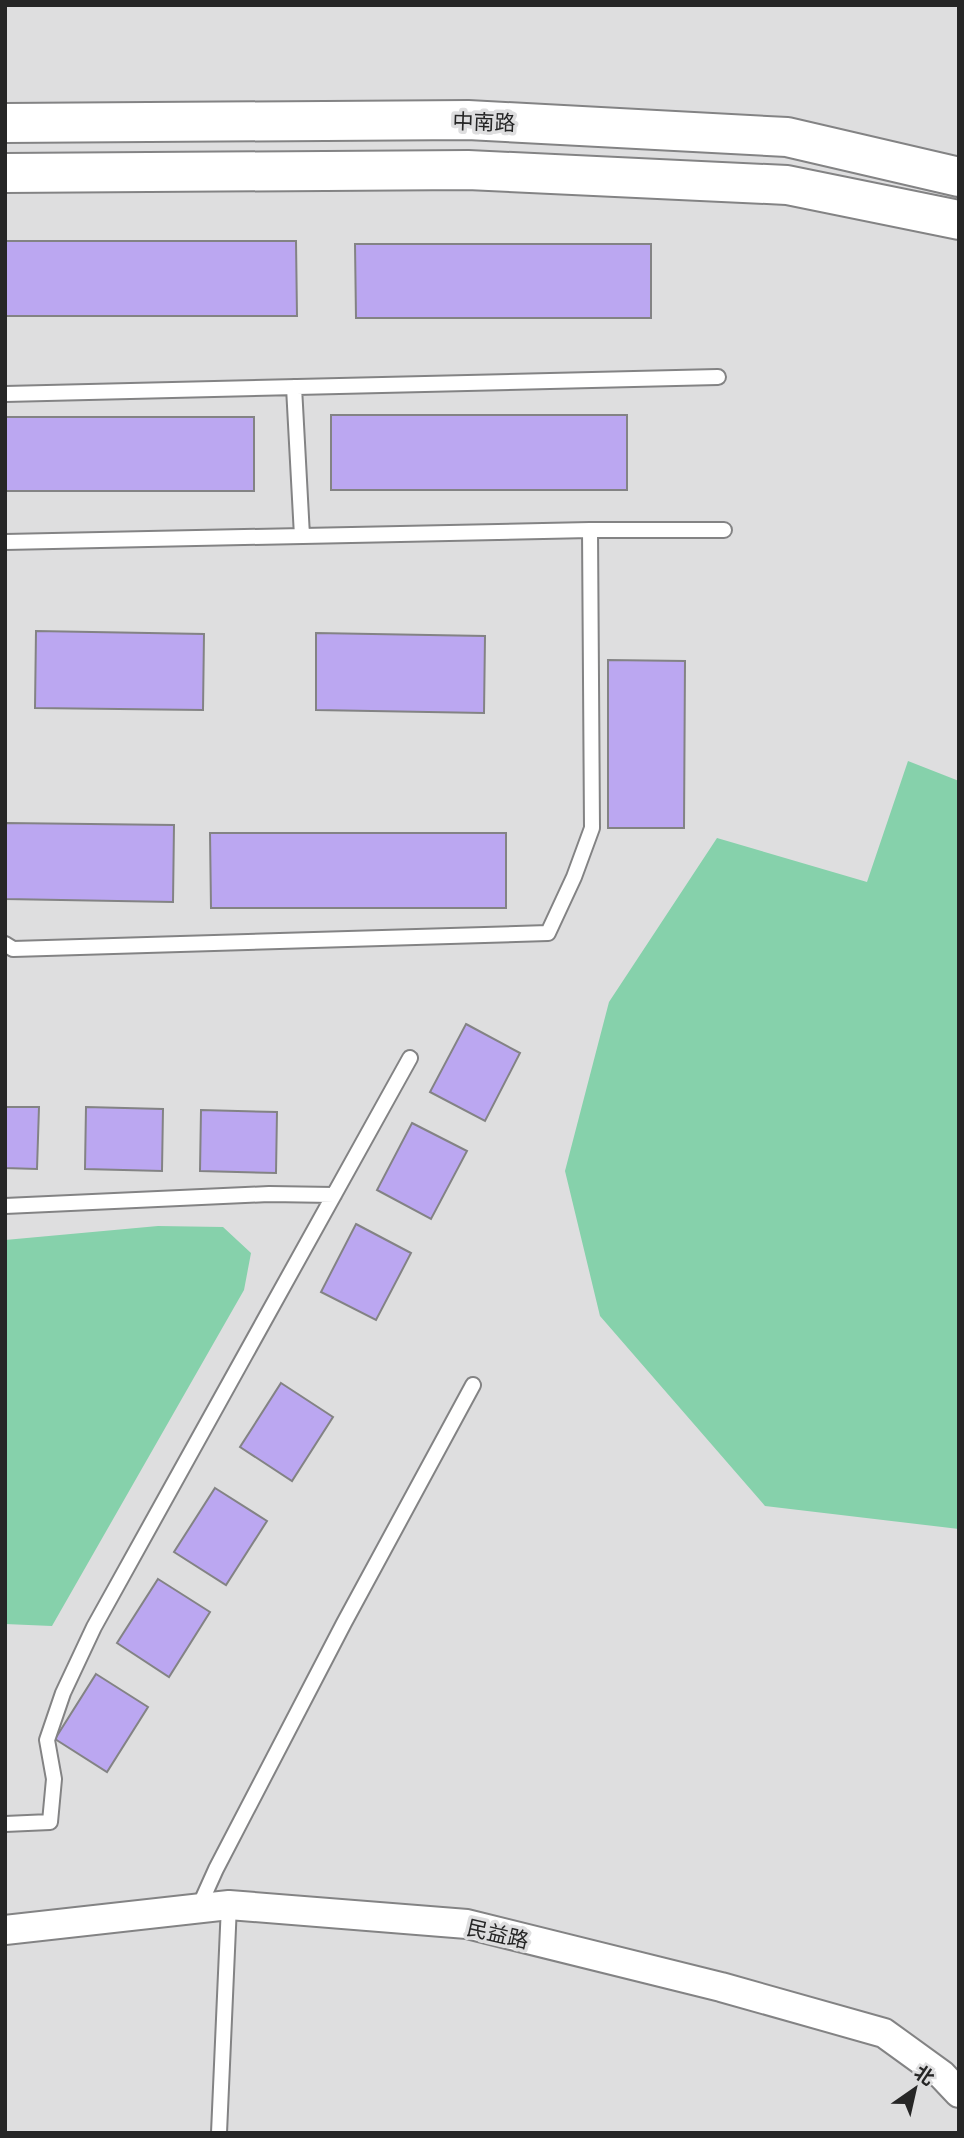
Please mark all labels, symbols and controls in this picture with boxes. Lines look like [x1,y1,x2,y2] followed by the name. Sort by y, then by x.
[452,107,516,135] street label: 中南路
[464,1914,532,1952] street label: 民益路
[880,2054,950,2124] north arrow
[910,2060,939,2089] text: 北

